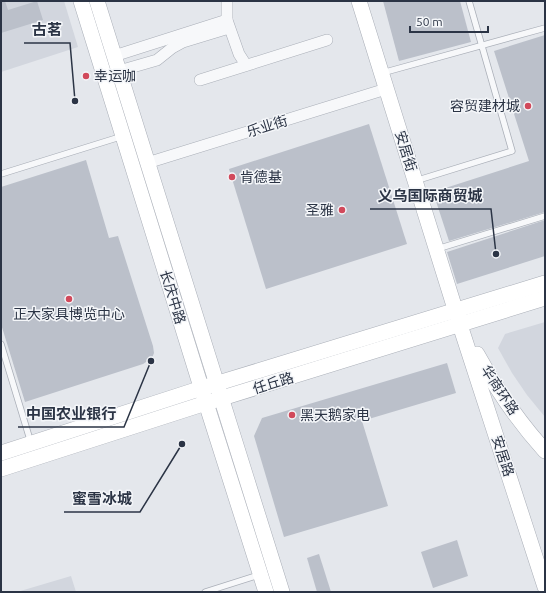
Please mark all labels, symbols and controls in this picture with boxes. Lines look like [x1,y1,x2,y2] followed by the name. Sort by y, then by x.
[410,8,488,34] scale bar
[416,15,443,28] text: 50 m
[24,16,70,43] callout: 古茗
[32,21,62,38] text: 古茗
[94,68,136,84] place label: 幸运咖
[81,71,91,81] marker: 幸运咖
[450,98,520,114] place label: 容贸建材城
[523,101,533,111] marker: 容贸建材城
[245,112,289,140] street label: 乐业街
[392,129,420,173] street label: 安居街
[240,169,282,185] place label: 肯德基
[227,172,237,182] marker: 肯德基
[370,182,491,209] callout: 义乌国际商贸城
[377,187,483,204] text: 义乌国际商贸城
[306,202,334,218] place label: 圣雅
[337,205,347,215] marker: 圣雅
[157,268,189,326] street label: 长庆中路
[64,294,74,304] marker: 正大家具博览中心
[13,306,125,322] place label: 正大家具博览中心
[478,362,522,418] street label: 华商环路
[251,369,295,397] street label: 任丘路
[18,400,124,427] callout: 中国农业银行
[26,405,116,422] text: 中国农业银行
[300,407,370,423] place label: 黑天鹅家电
[287,410,297,420] marker: 黑天鹅家电
[489,434,517,478] street label: 安居路
[64,485,140,512] callout: 蜜雪冰城
[72,490,132,507] text: 蜜雪冰城

